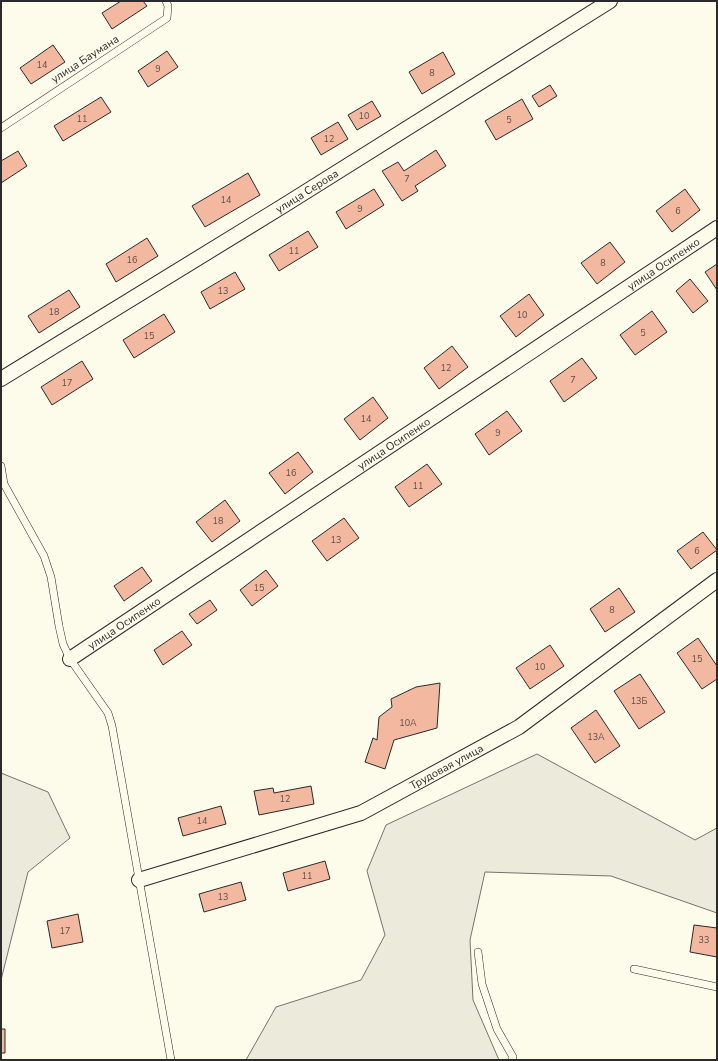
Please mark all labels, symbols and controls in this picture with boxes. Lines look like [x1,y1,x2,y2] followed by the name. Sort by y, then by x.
[48,31,122,87] street label: улица Баумана
[37,59,48,71] house number: 14
[155,63,161,75] house number: 9
[429,67,435,79] house number: 8
[359,110,369,122] house number: 10
[77,113,87,125] house number: 11
[506,114,512,126] house number: 5
[324,133,334,145] house number: 12
[273,166,341,216] street label: улица Серова
[404,173,410,185] house number: 7
[221,194,232,206] house number: 14
[357,203,363,215] house number: 9
[675,205,681,217] house number: 6
[624,234,703,293] street label: улица Осипенко
[289,245,299,257] house number: 11
[127,254,137,266] house number: 16
[600,257,606,269] house number: 8
[218,285,228,297] house number: 13
[49,306,59,318] house number: 18
[517,309,527,321] house number: 10
[640,327,646,339] house number: 5
[144,330,154,342] house number: 15
[441,362,451,374] house number: 12
[570,374,576,386] house number: 7
[62,377,72,389] house number: 17
[361,413,372,425] house number: 14
[354,414,433,473] street label: улица Осипенко
[495,427,501,439] house number: 9
[286,467,296,479] house number: 16
[413,480,423,492] house number: 11
[213,515,223,527] house number: 18
[331,534,341,546] house number: 13
[694,545,700,557] house number: 6
[254,582,264,594] house number: 15
[85,593,163,653] street label: улица Осипенко
[609,604,615,616] house number: 8
[692,653,702,665] house number: 15
[535,661,545,673] house number: 10
[631,695,647,707] house number: 13Б
[399,717,417,729] house number: 10А
[587,731,605,743] house number: 13А
[407,740,486,793] street label: Трудовая улица
[280,793,290,805] house number: 12
[197,815,208,827] house number: 14
[302,870,312,882] house number: 11
[218,891,228,903] house number: 13
[60,925,70,937] house number: 17
[699,934,709,946] house number: 33

